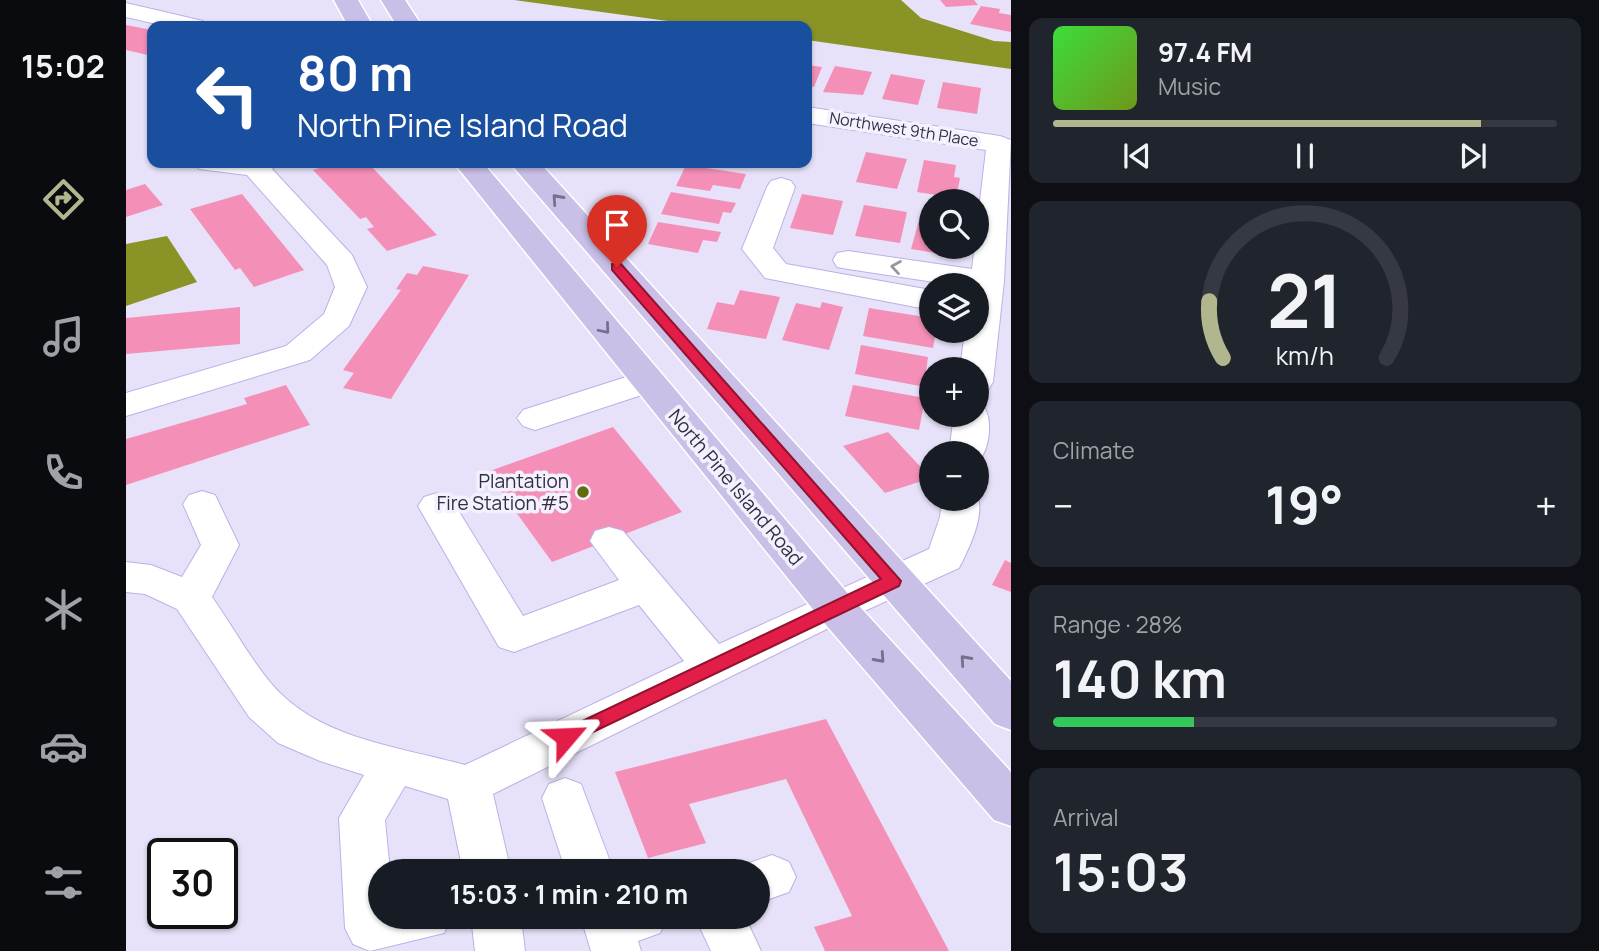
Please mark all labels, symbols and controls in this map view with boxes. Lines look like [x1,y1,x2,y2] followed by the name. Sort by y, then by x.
[1158,34,1252,70] text: 97.4 FM
[297,39,413,106] text: 80 m
[21,44,105,88] text: 15:02
[182,49,273,140] icon: left
[1158,70,1221,102] text: Music
[297,103,628,147] text: North Pine Island Road
[828,106,980,152] street label: Northwest 9th Place
[1118,137,1156,175] icon: previous
[1286,137,1324,175] icon: pause
[1454,137,1492,175] icon: next
[39,175,88,224] icon: directions
[919,189,989,511] map controls
[919,189,989,259] button: search
[552,194,565,207] one-way arrow
[587,195,647,267] pin
[598,206,636,244] icon: arrive
[1267,251,1343,351] text: 21
[890,260,902,275] one-way arrow
[919,273,989,343] button: layers
[39,312,88,361] icon: music
[597,321,609,334] one-way arrow
[1276,338,1334,373] text: km/h
[919,357,989,427] button: +
[663,403,809,571] street label: North Pine Island Road
[1053,434,1135,466] text: Climate
[919,441,989,511] button: −
[39,448,88,497] icon: phone
[437,468,569,516] place label: Plantation Fire Station #5
[1265,469,1344,540] text: 19°
[1053,479,1074,531] text: −
[1535,479,1557,531] text: +
[575,484,591,500] marker: Plantation Fire Station #5
[39,585,88,634] icon: climate
[1053,608,1183,640] text: Range · 28%
[1053,643,1227,714] text: 140 km
[872,650,884,663] one-way arrow
[961,655,973,668] one-way arrow
[529,700,603,774] position arrow
[39,722,88,771] icon: car
[1053,801,1119,833] text: Arrival
[1053,836,1189,907] text: 15:03
[147,838,238,929] speed limit sign: 30
[39,858,88,907] icon: filters
[450,876,688,912] text: 15:03 · 1 min · 210 m

